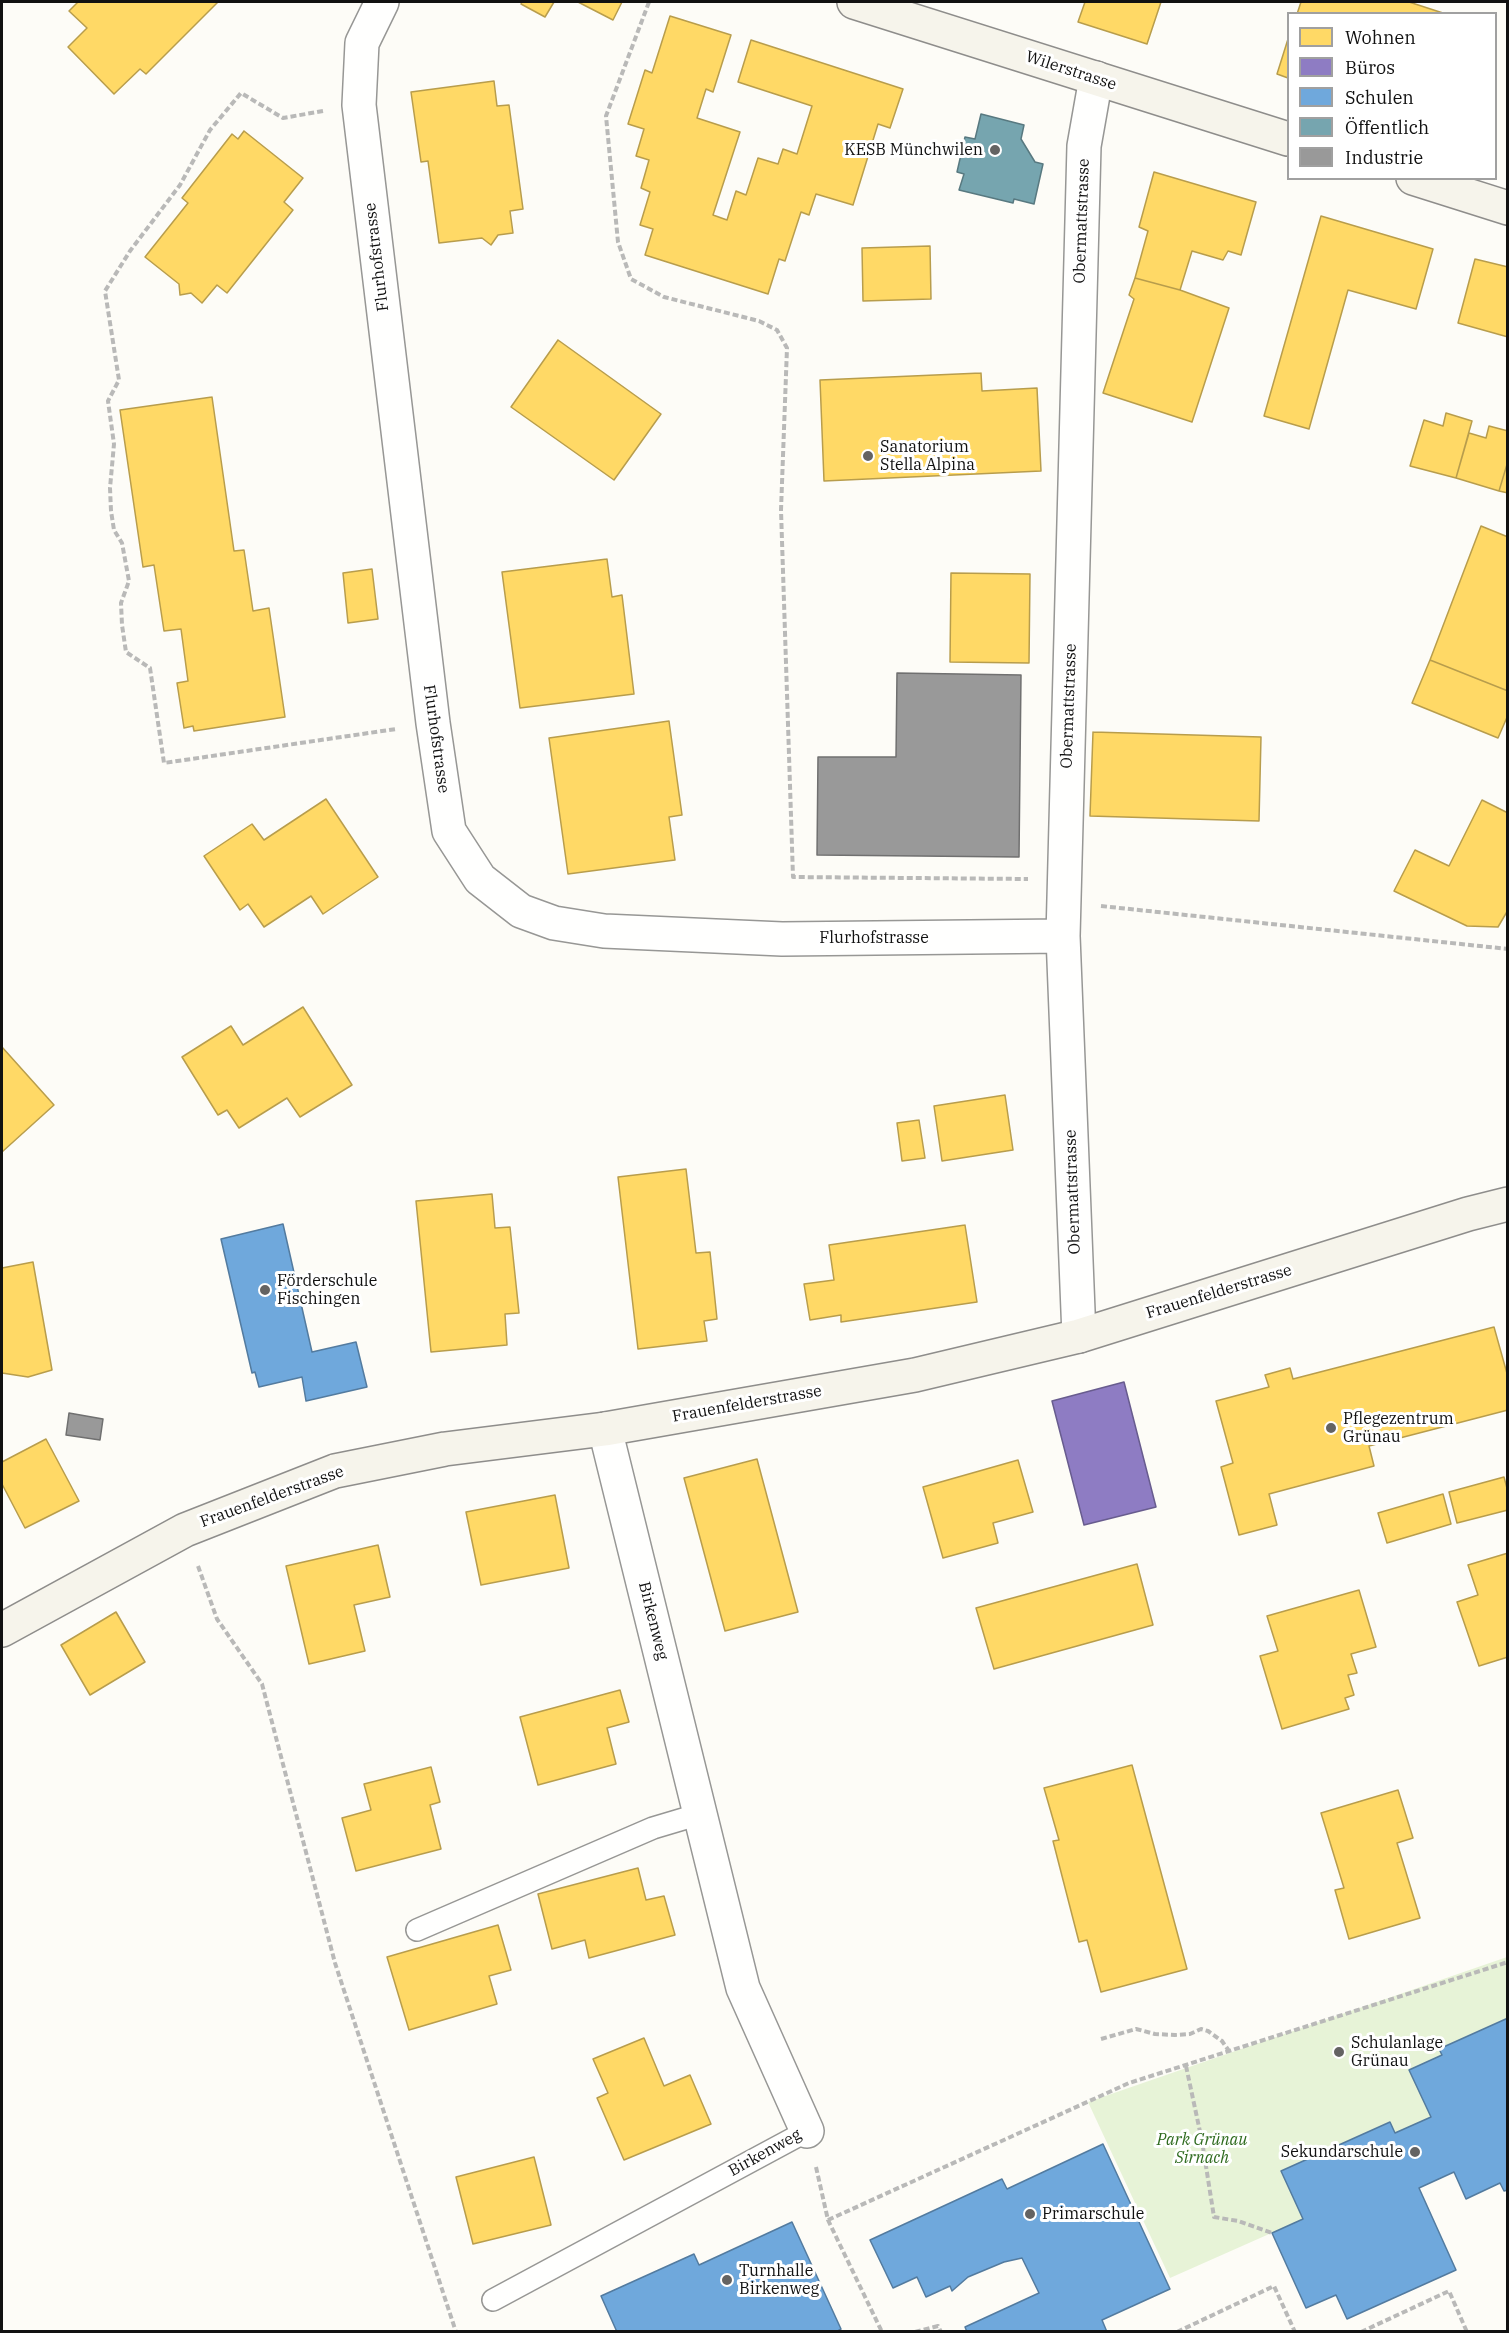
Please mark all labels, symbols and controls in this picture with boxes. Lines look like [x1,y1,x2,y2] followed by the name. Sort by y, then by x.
[1287,12,1497,180] legend
[1345,26,1416,49] text: Wohnen
[1023,47,1119,95] street label: Wilerstrasse
[1345,56,1395,79] text: Büros
[1345,86,1414,109] text: Schulen
[1345,116,1429,139] text: Öffentlich
[844,140,983,160] place label: KESB Münchwilen
[988,143,1002,157] marker: KESB Münchwilen
[1345,146,1423,169] text: Industrie
[1070,158,1094,284] street label: Obermattstrasse
[361,202,393,312] street label: Flurhofstrasse
[880,437,975,475] place label: Sanatorium Stella Alpina
[861,449,875,463] marker: Sanatorium Stella Alpina
[1057,643,1081,769] street label: Obermattstrasse
[419,683,453,795] street label: Flurhofstrasse
[819,928,929,948] street label: Flurhofstrasse
[1061,1129,1085,1255] street label: Obermattstrasse
[1144,1261,1294,1323] street label: Frauenfelderstrasse
[277,1271,377,1309] place label: Förderschule Fischingen
[258,1283,272,1297] marker: Förderschule Fischingen
[671,1381,823,1427] street label: Frauenfelderstrasse
[1343,1409,1454,1447] place label: Pflegezentrum Grünau
[1324,1421,1338,1435] marker: Pflegezentrum Grünau
[198,1462,346,1532] street label: Frauenfelderstrasse
[634,1580,672,1662] street label: Birkenweg
[1351,2033,1443,2071] place label: Schulanlage Grünau
[1332,2045,1346,2059] marker: Schulanlage Grünau
[725,2125,805,2181] street label: Birkenweg
[1157,2130,1247,2168] park label: Park Grünau Sirnach
[1281,2142,1403,2162] place label: Sekundarschule
[1408,2145,1422,2159] marker: Sekundarschule
[1042,2204,1144,2224] place label: Primarschule
[1023,2207,1037,2221] marker: Primarschule
[739,2261,819,2299] place label: Turnhalle Birkenweg
[720,2273,734,2287] marker: Turnhalle Birkenweg

